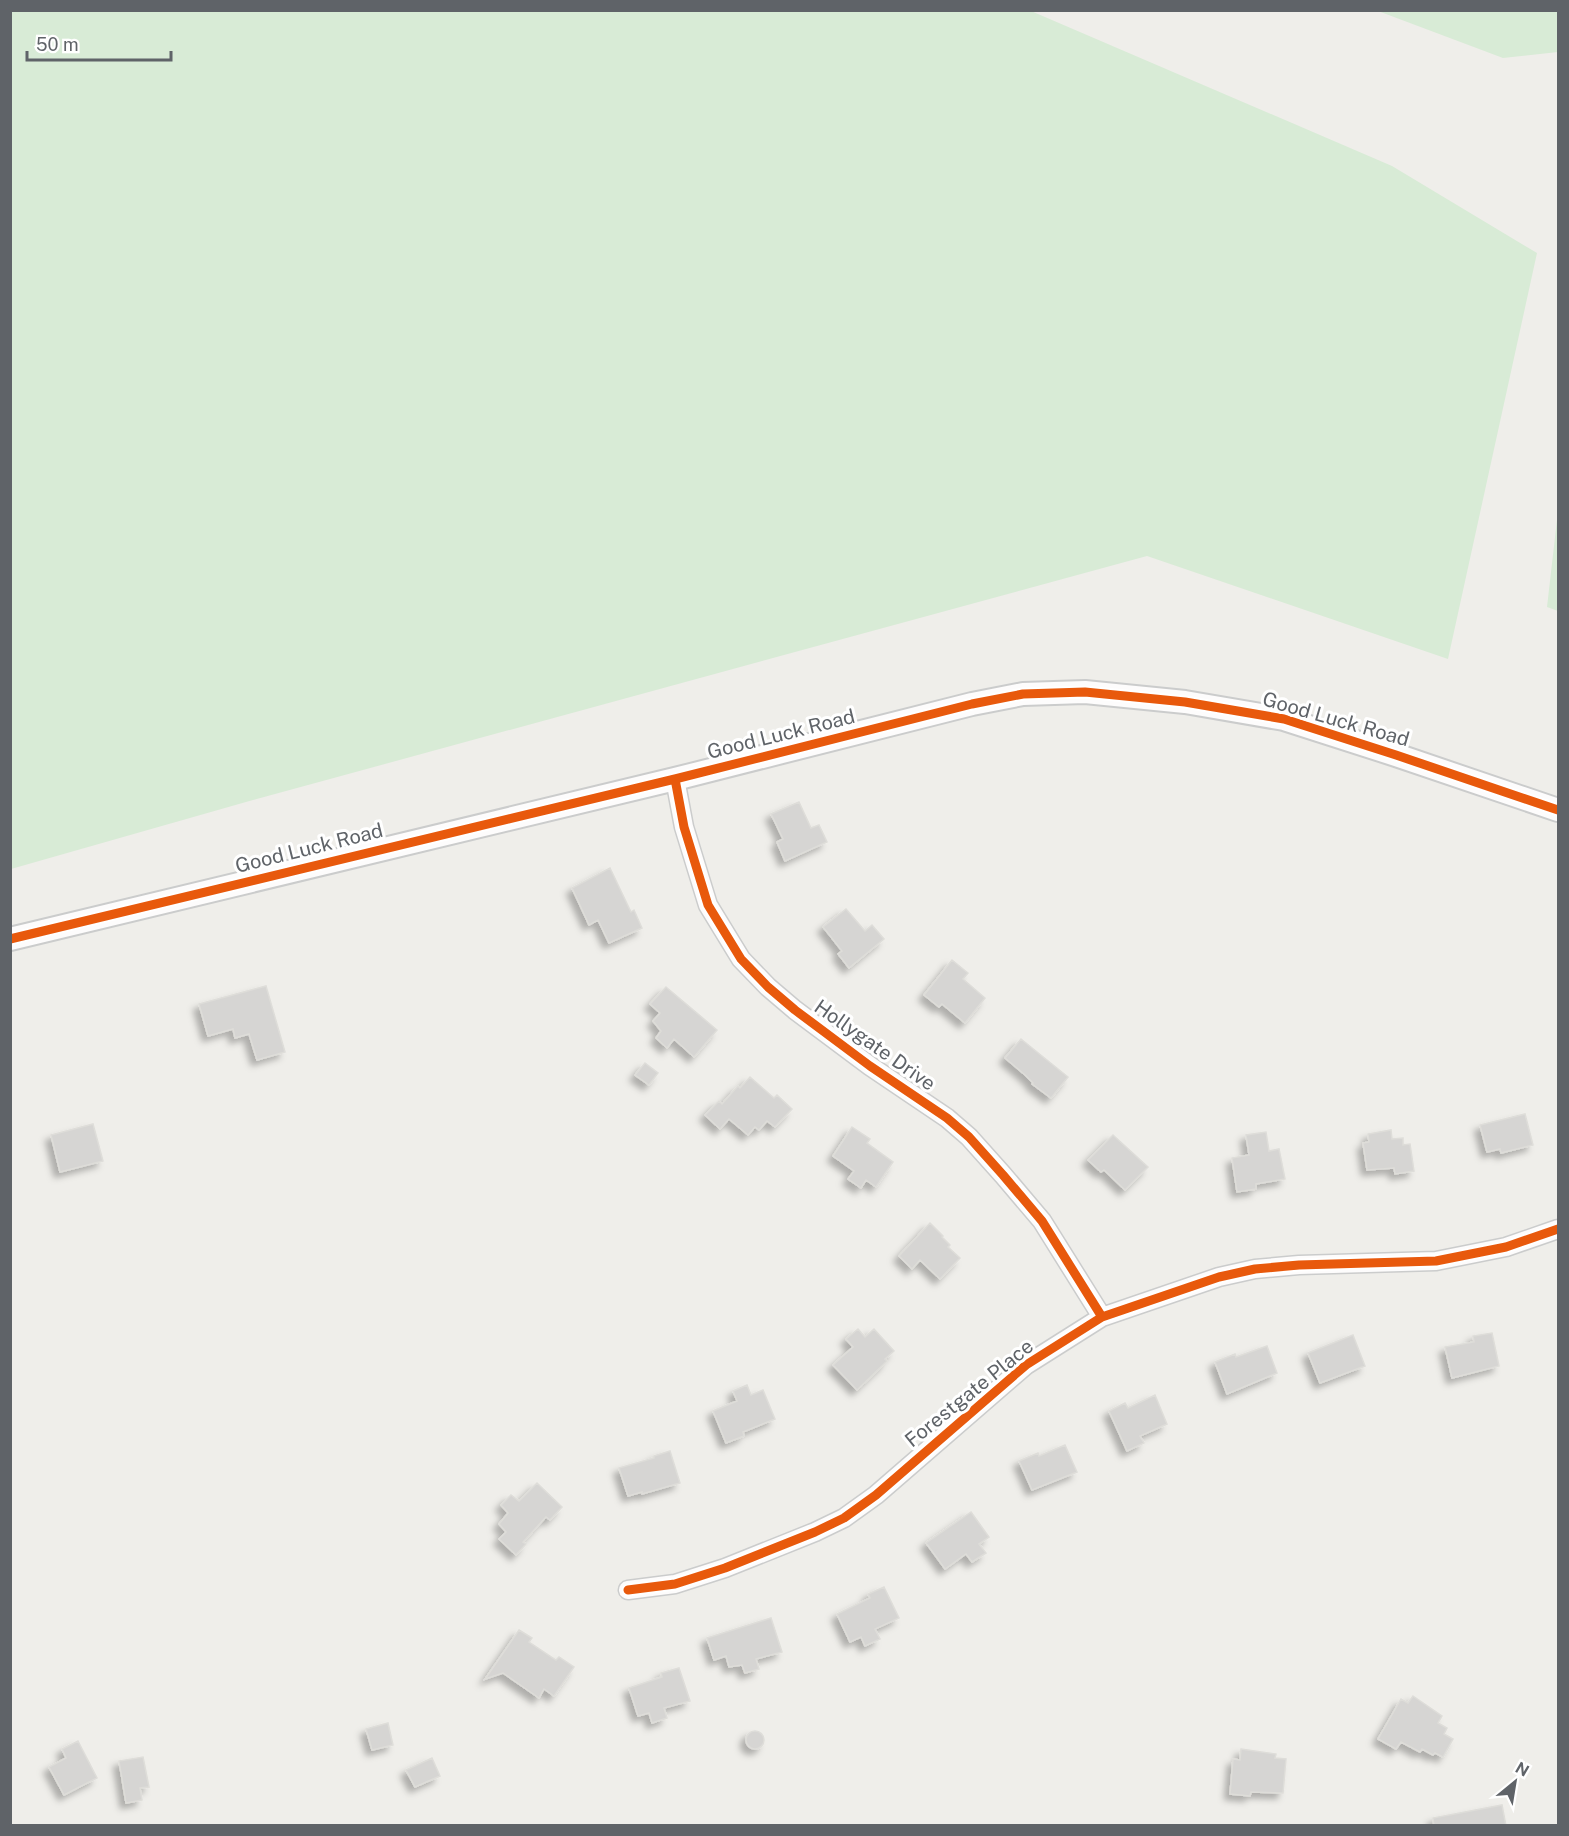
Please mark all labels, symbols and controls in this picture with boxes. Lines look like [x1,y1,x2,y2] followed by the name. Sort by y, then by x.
[27,24,171,62] scale bar
[36,34,79,55] text: 50 m
[1260,687,1412,751] street label: Good Luck Road
[705,704,857,764] street label: Good Luck Road
[233,818,385,878] street label: Good Luck Road
[810,994,940,1096] street label: Hollygate Drive
[900,1334,1038,1452] street label: Forestgate Place
[1485,1752,1545,1812] north arrow
[1512,1758,1532,1781] text: N

